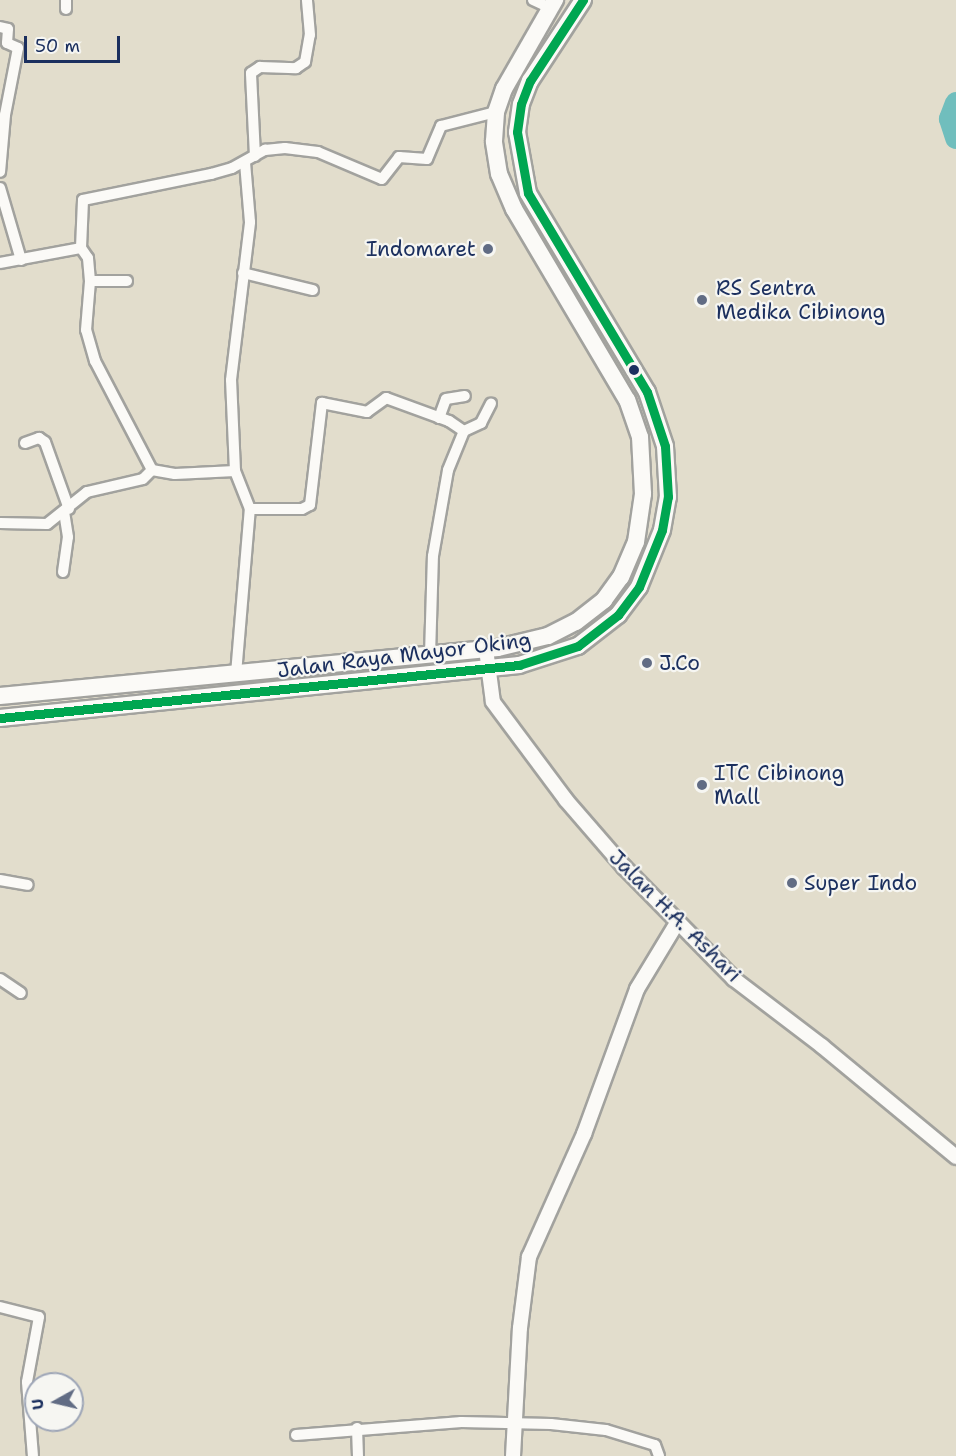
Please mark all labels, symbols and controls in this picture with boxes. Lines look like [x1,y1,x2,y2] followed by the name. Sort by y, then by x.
[27,24,123,62] scale bar
[35,34,80,58] text: 50 m
[366,236,476,262] place label: Indomaret
[481,242,495,256] marker: Indomaret
[716,275,885,325] place label: RS Sentra Medika Cibinong
[693,291,711,309] marker: RS Sentra Medika Cibinong
[628,364,640,376] unlabelled marker
[276,627,532,683] street label: Jalan Raya Mayor Oking
[659,650,700,676] place label: J.Co
[640,656,654,670] marker: J.Co
[714,760,844,810] place label: ITC Cibinong Mall
[695,778,709,792] marker: ITC Cibinong Mall
[604,845,746,987] street label: Jalan H.A. Ashari
[804,870,917,896] place label: Super Indo
[785,876,799,890] marker: Super Indo
[24,1372,84,1432] north arrow
[27,1397,49,1411] text: U

